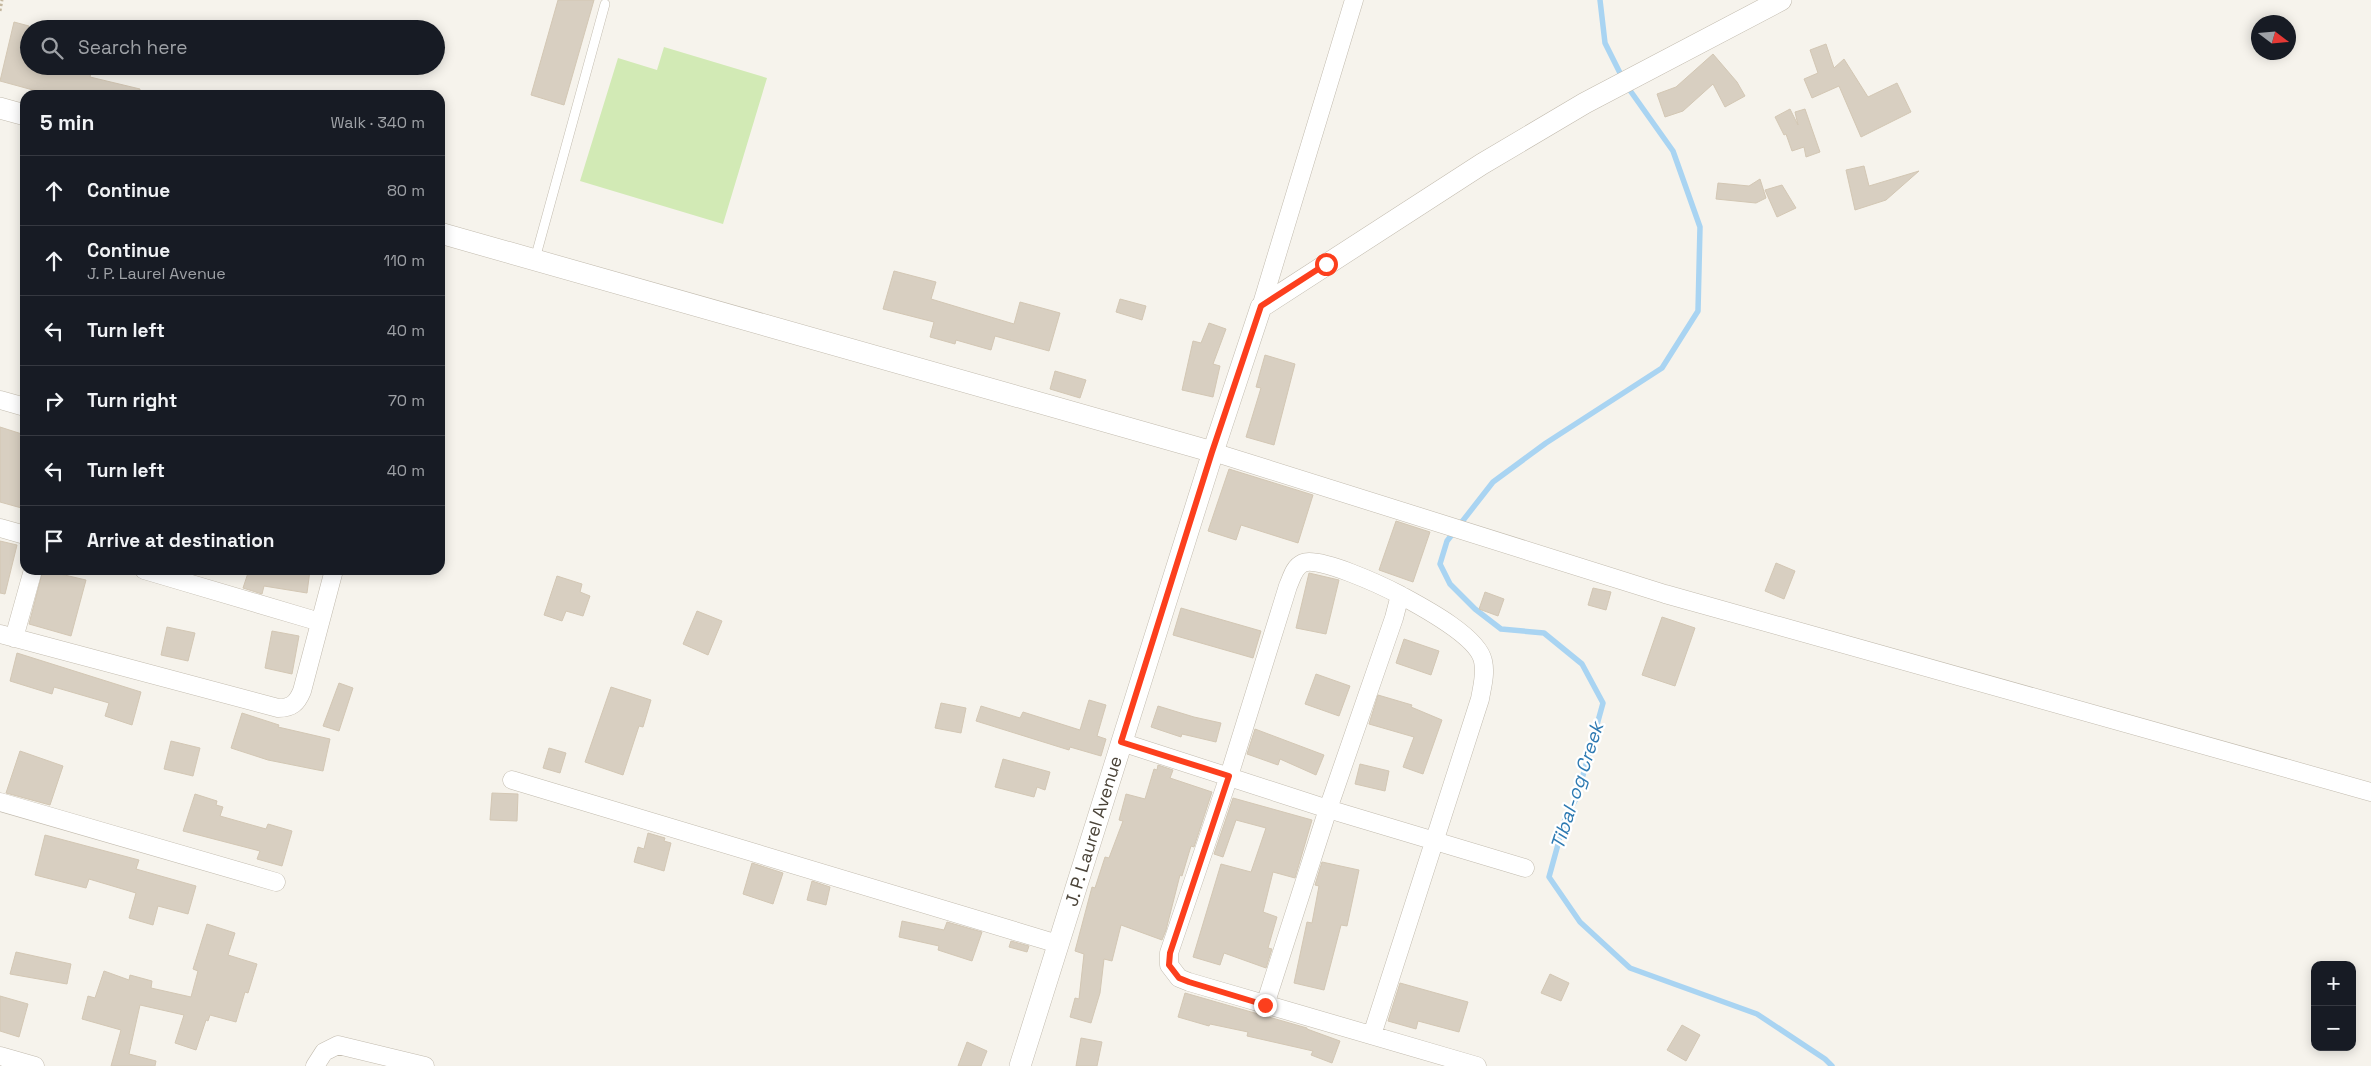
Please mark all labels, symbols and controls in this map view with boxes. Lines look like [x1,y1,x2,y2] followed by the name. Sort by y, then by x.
[2251,15,2296,60] north arrow
[20,20,445,75] search box
[38,34,66,62] icon: search
[78,35,188,60] text: Search here
[40,109,94,136] text: 5 min
[330,112,425,133] text: Walk · 340 m
[40,177,68,205] icon: ahead
[87,178,170,203] text: Continue
[387,180,425,201] text: 80 m
[87,238,170,263] text: Continue
[40,247,68,275] icon: ahead
[383,250,425,271] text: 110 m
[1315,253,1338,276] route start
[87,263,226,284] text: J. P. Laurel Avenue
[40,317,68,345] icon: left
[87,318,165,343] text: Turn left
[387,320,425,341] text: 40 m
[40,387,68,415] icon: right
[87,388,177,413] text: Turn right
[388,390,425,411] text: 70 m
[40,457,68,485] icon: left
[87,458,165,483] text: Turn left
[387,460,425,481] text: 40 m
[40,527,68,555] icon: arrive
[87,528,275,553] text: Arrive at destination
[1545,716,1610,853] water label: Tibal-og Creek
[1059,753,1127,909] street label: J. P. Laurel Avenue
[2311,961,2356,1051] map controls
[2311,961,2356,1006] button: +
[1254,994,1277,1017] route end
[2311,1006,2356,1051] button: −

